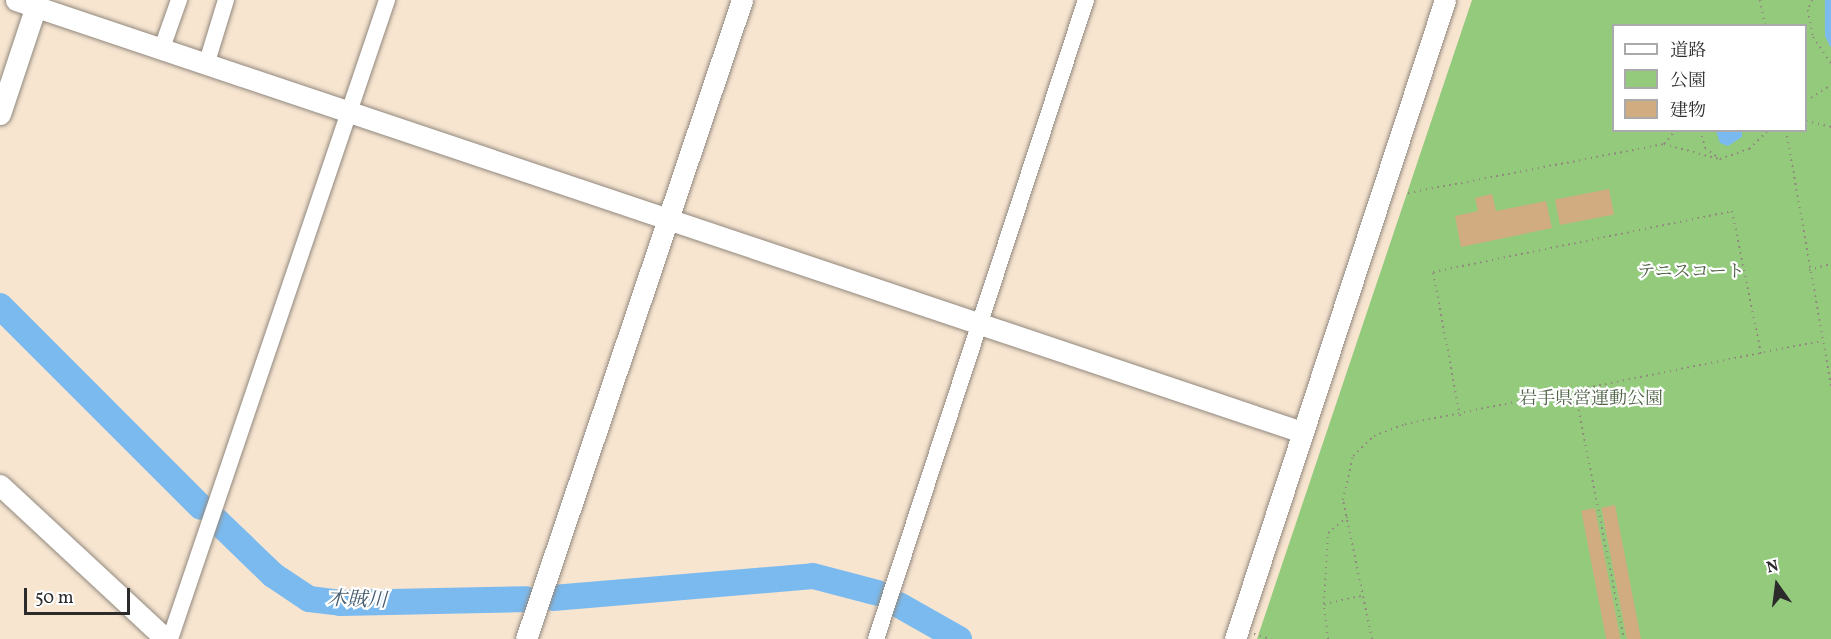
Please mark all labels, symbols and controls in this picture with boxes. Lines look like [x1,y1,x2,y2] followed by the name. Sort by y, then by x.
[1612,24,1807,132] legend
[1670,39,1706,64] text: 道路
[1670,69,1706,94] text: 公園
[1670,99,1706,124] text: 建物
[1637,262,1745,284] park label: テニスコート
[1519,389,1663,411] park label: 岩手県営運動公園
[1747,555,1807,615] north arrow
[1764,555,1781,580] text: N
[27,576,134,614] scale bar
[35,586,74,611] text: 50 m
[327,588,387,614] water label: 木賊川

